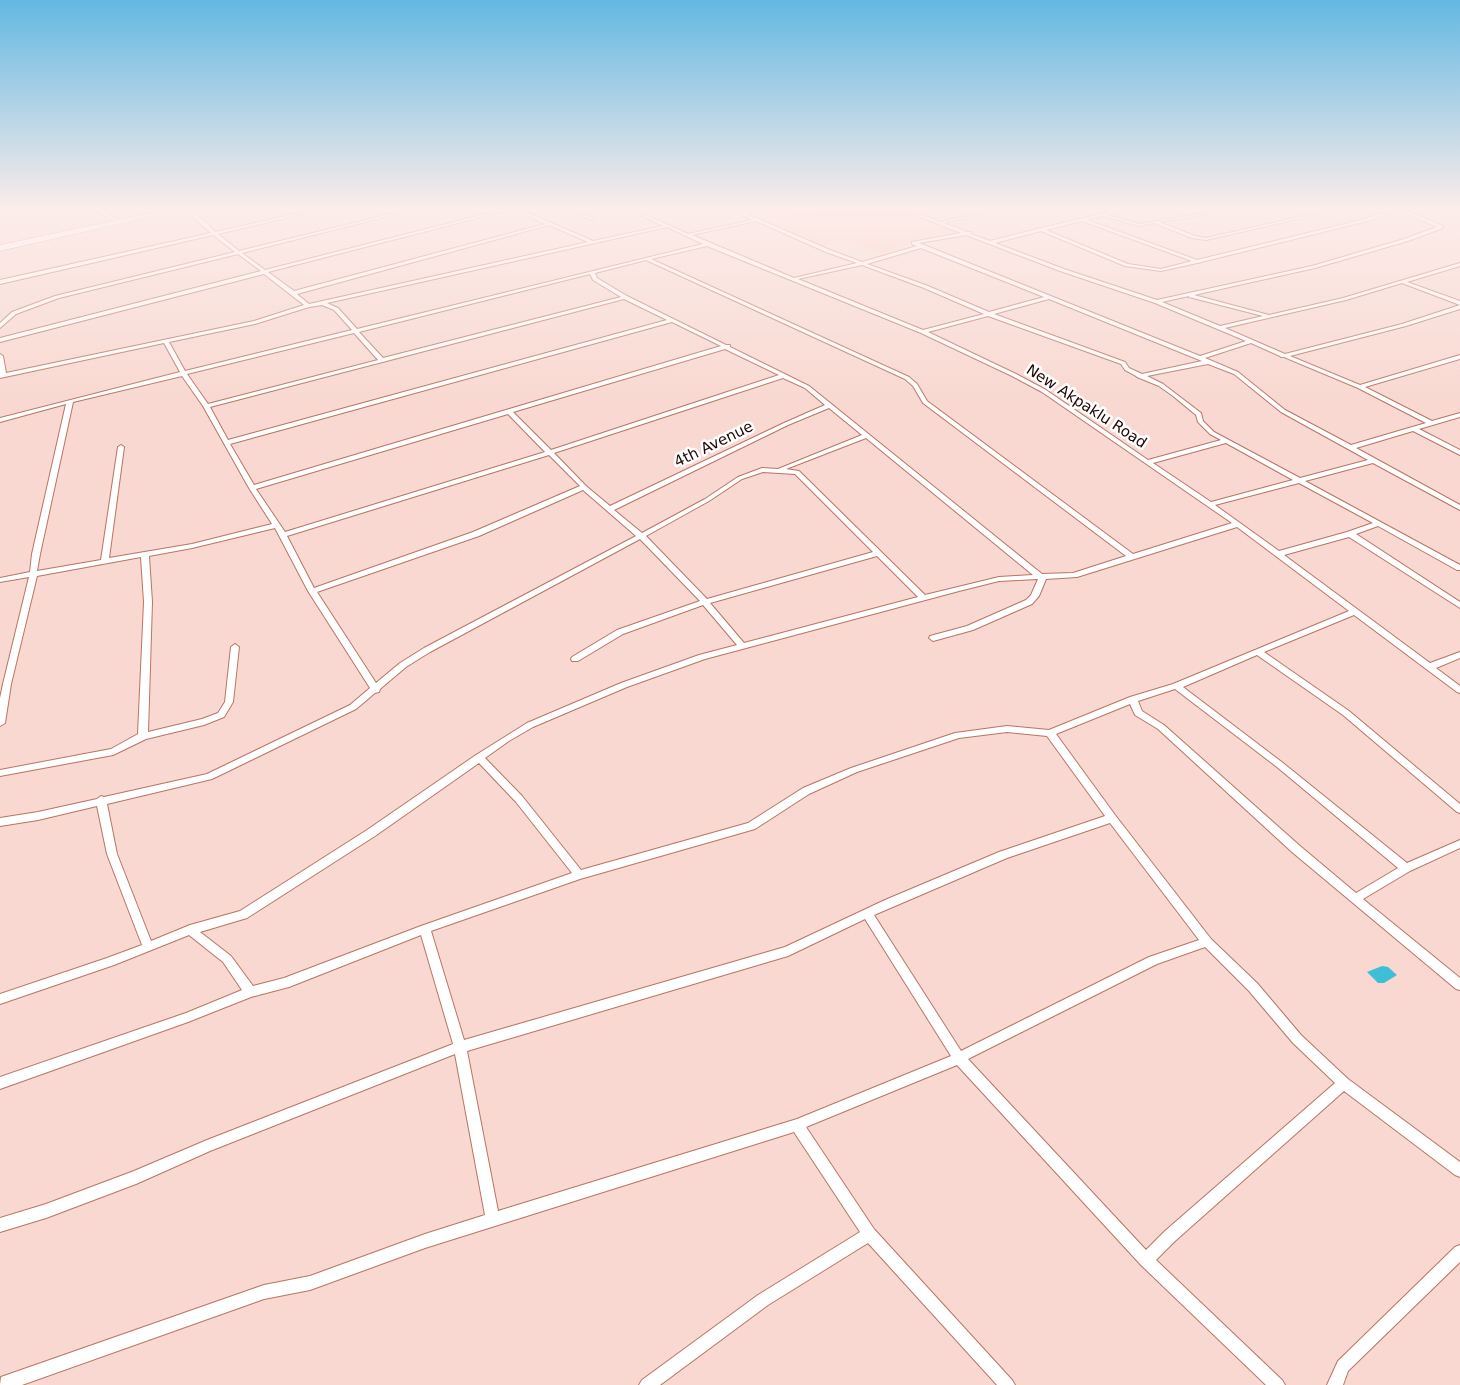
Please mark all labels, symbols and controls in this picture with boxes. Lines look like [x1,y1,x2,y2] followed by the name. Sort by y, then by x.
[1022,361,1150,453] street label: New Akpaklu Road
[672,418,756,472] street label: 4th Avenue

